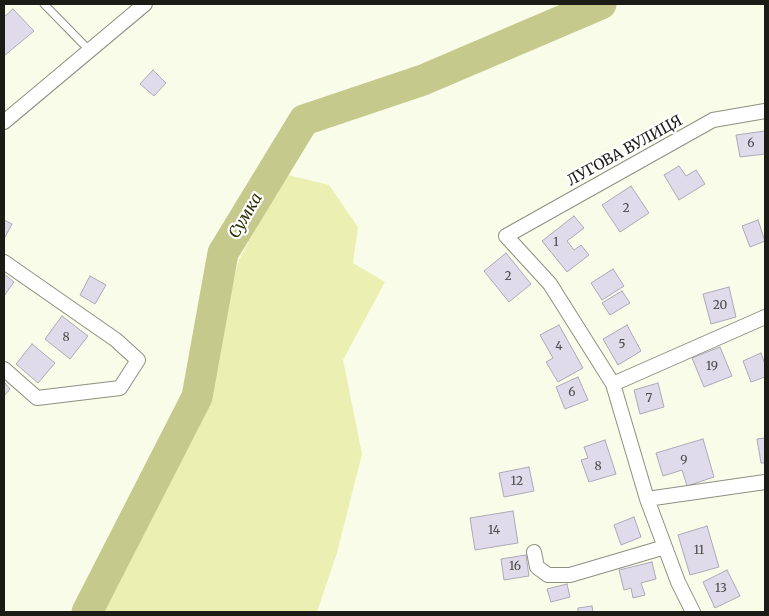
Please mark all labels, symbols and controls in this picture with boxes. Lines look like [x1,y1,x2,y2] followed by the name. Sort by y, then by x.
[564,112,686,190] street label: ЛУГОВА ВУЛИЦЯ
[747,137,755,151] house number: 6
[225,190,267,242] water label: Сумка
[622,202,630,216] house number: 2
[553,236,559,250] house number: 1
[504,270,512,284] house number: 2
[713,299,727,313] house number: 20
[62,331,70,345] house number: 8
[618,338,626,352] house number: 5
[555,340,563,354] house number: 4
[706,360,718,374] house number: 19
[568,386,576,400] house number: 6
[646,392,652,406] house number: 7
[680,454,688,468] house number: 9
[594,460,602,474] house number: 8
[511,475,523,489] house number: 12
[488,524,500,538] house number: 14
[694,544,704,558] house number: 11
[509,560,521,574] house number: 16
[715,582,727,596] house number: 13

